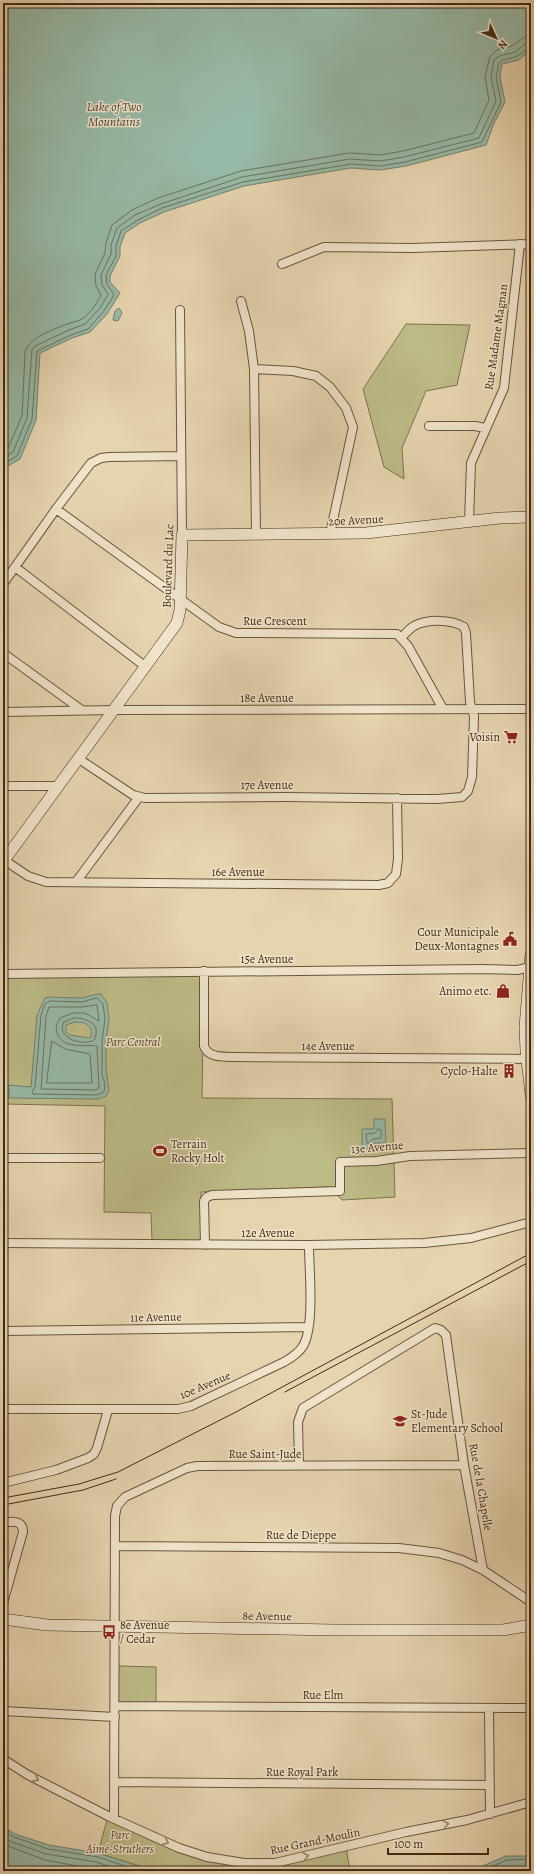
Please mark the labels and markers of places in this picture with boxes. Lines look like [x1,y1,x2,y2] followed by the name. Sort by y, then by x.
[468,729,500,745] place label: Voisin
[503,729,519,745] supermarket icon: Voisin
[414,924,499,954] place label: Cour Municipale Deux-Montagnes
[502,931,518,947] public building icon: Cour Municipale Deux-Montagnes
[438,983,492,999] place label: Animo etc.
[495,983,511,999] shop icon: Animo etc.
[441,1063,498,1079] place label: Cyclo-Halte
[501,1063,517,1079] building icon: Cyclo-Halte
[171,1136,224,1166] place label: Terrain Rocky Holt
[152,1143,168,1159] sports icon: Terrain Rocky Holt
[411,1406,503,1436] place label: St-Jude Elementary School
[392,1413,408,1429] school or university icon: St-Jude Elementary School
[120,1617,169,1647] place label: 8e Avenue / Cedar
[101,1624,117,1640] bus stop icon: 8e Avenue / Cedar

